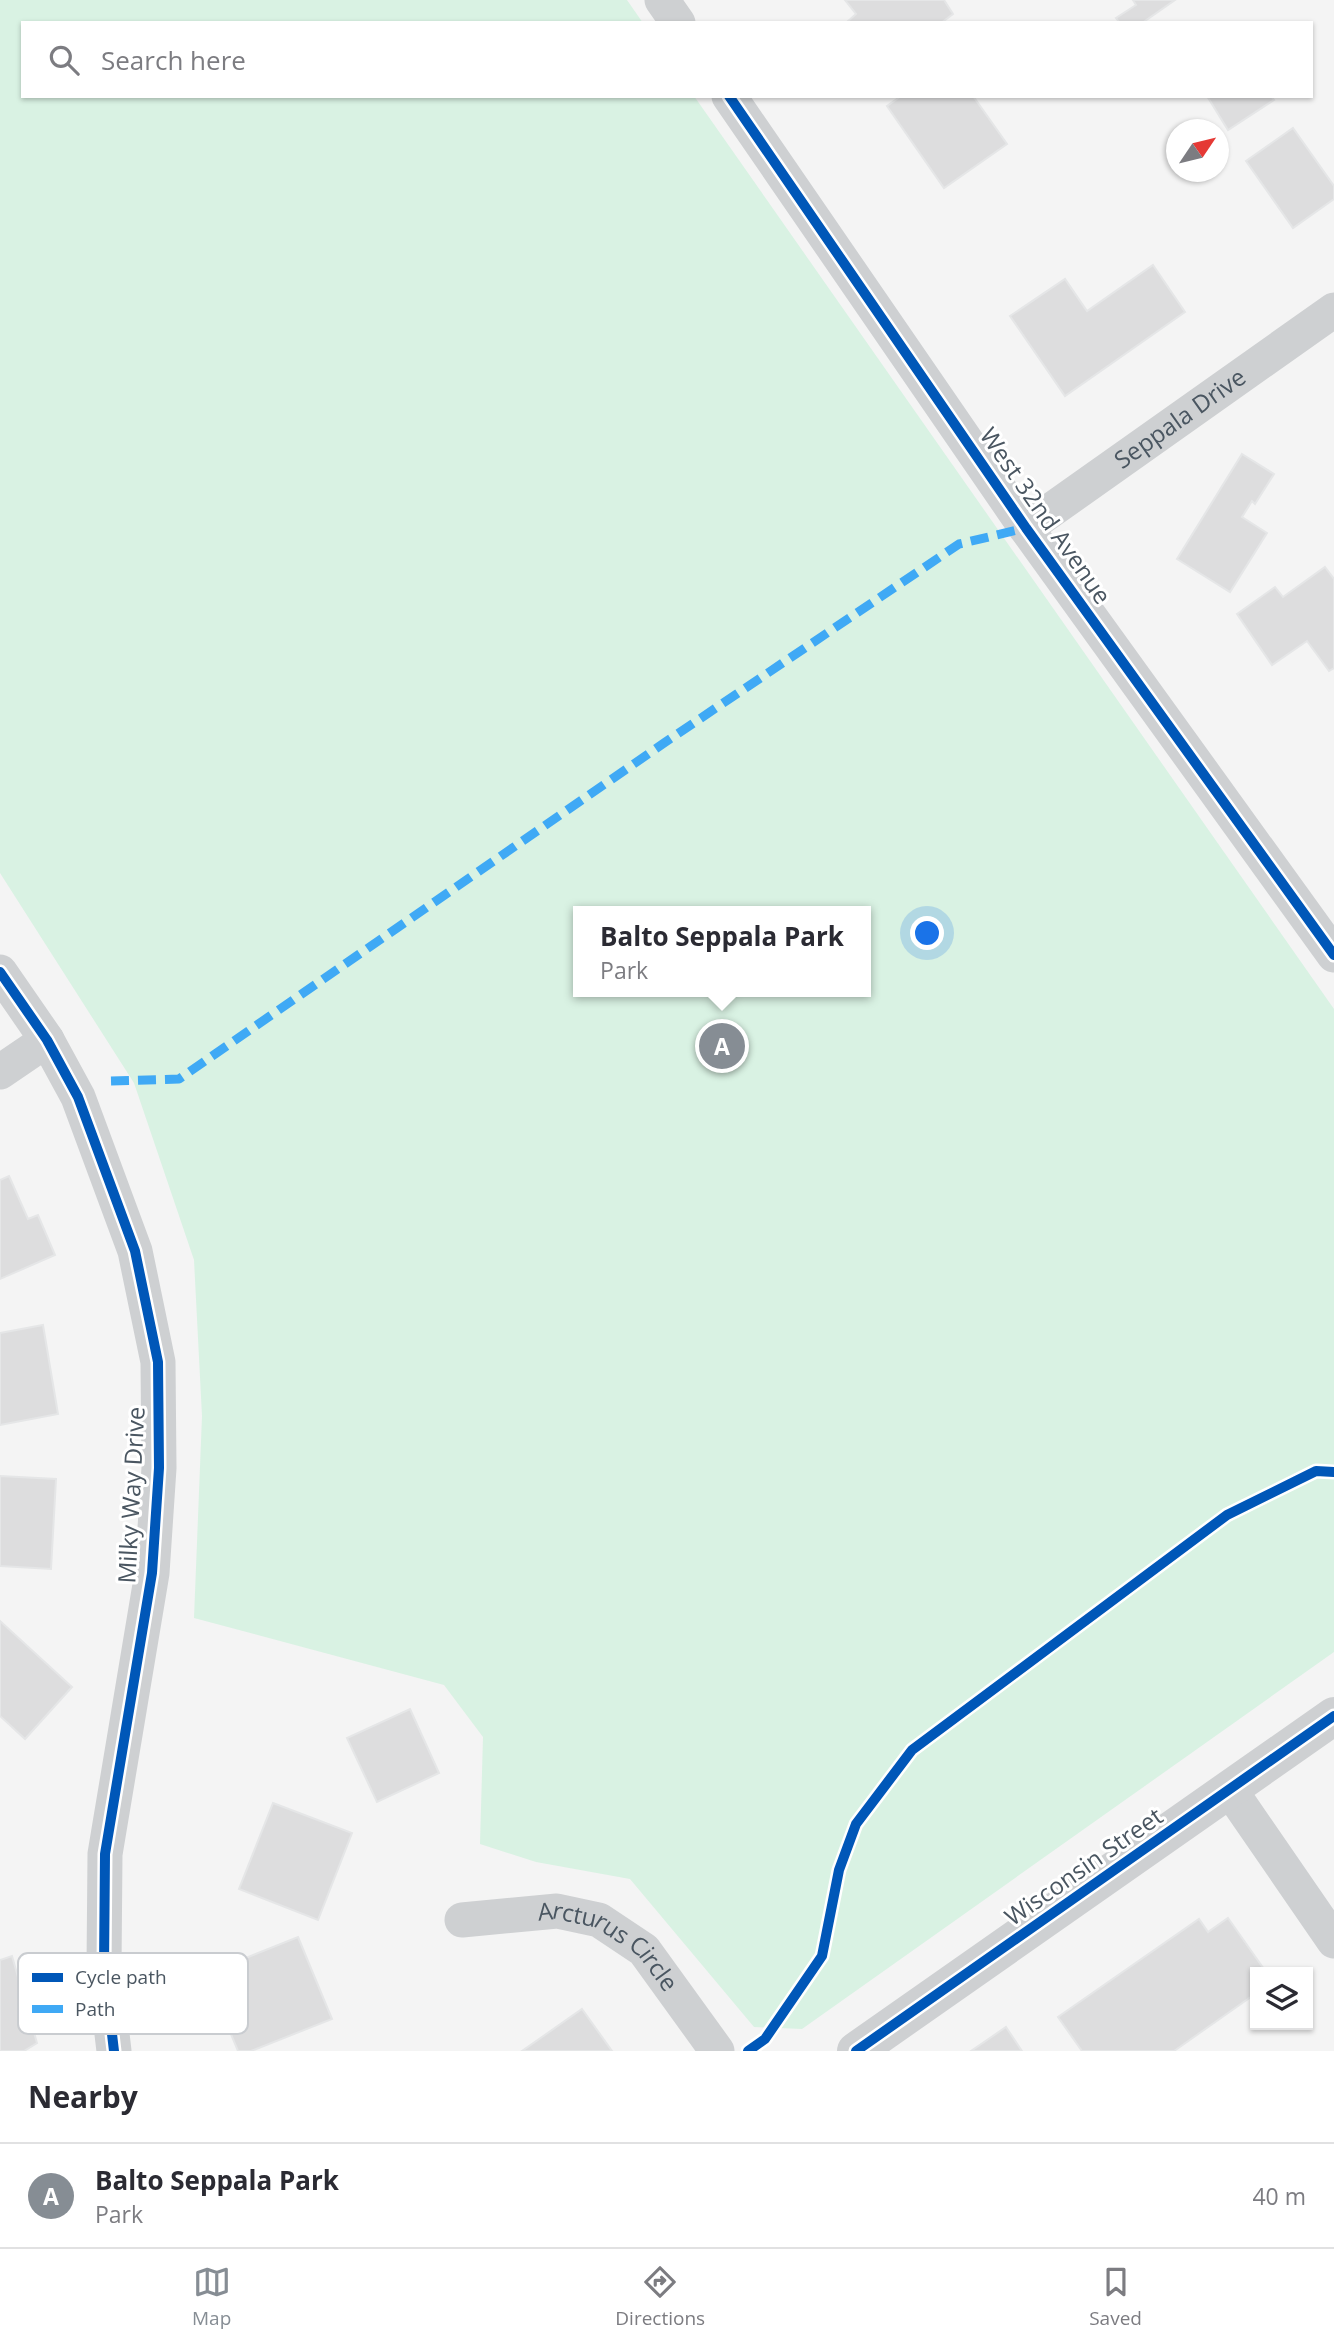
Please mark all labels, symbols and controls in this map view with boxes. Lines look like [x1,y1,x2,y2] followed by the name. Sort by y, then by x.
[21,21,1313,98] search box
[45,41,83,79] icon: search
[101,42,246,78] text: Search here
[1166,119,1229,182] north arrow
[1107,360,1252,475] street label: Seppala Drive
[973,420,1120,610] street label: West 32nd Avenue
[573,906,871,997] popup
[910,916,944,950] your location
[600,918,844,954] text: Balto Seppala Park
[600,954,648,986] text: Park
[699,1020,745,1072] pin: A
[109,1406,152,1584] street label: Milky Way Drive
[998,1799,1169,1933] street label: Wisconsin Street
[536,1893,686,1997] street label: Arcturus Circle
[18,1953,248,2034] legend
[75,1964,167,1990] text: Cycle path
[1250,1967,1313,2030] map controls
[1250,1967,1313,2030] button: layers
[75,1996,115,2022] text: Path
[28,2076,138,2117] text: Nearby
[95,2162,339,2198] text: Balto Seppala Park
[43,2180,59,2212] text: A
[1252,2180,1306,2212] text: 40 m
[95,2198,143,2230] text: Park
[192,2263,231,2331] tab: Map
[615,2263,705,2331] tab: Directions
[1089,2263,1142,2331] tab: Saved

